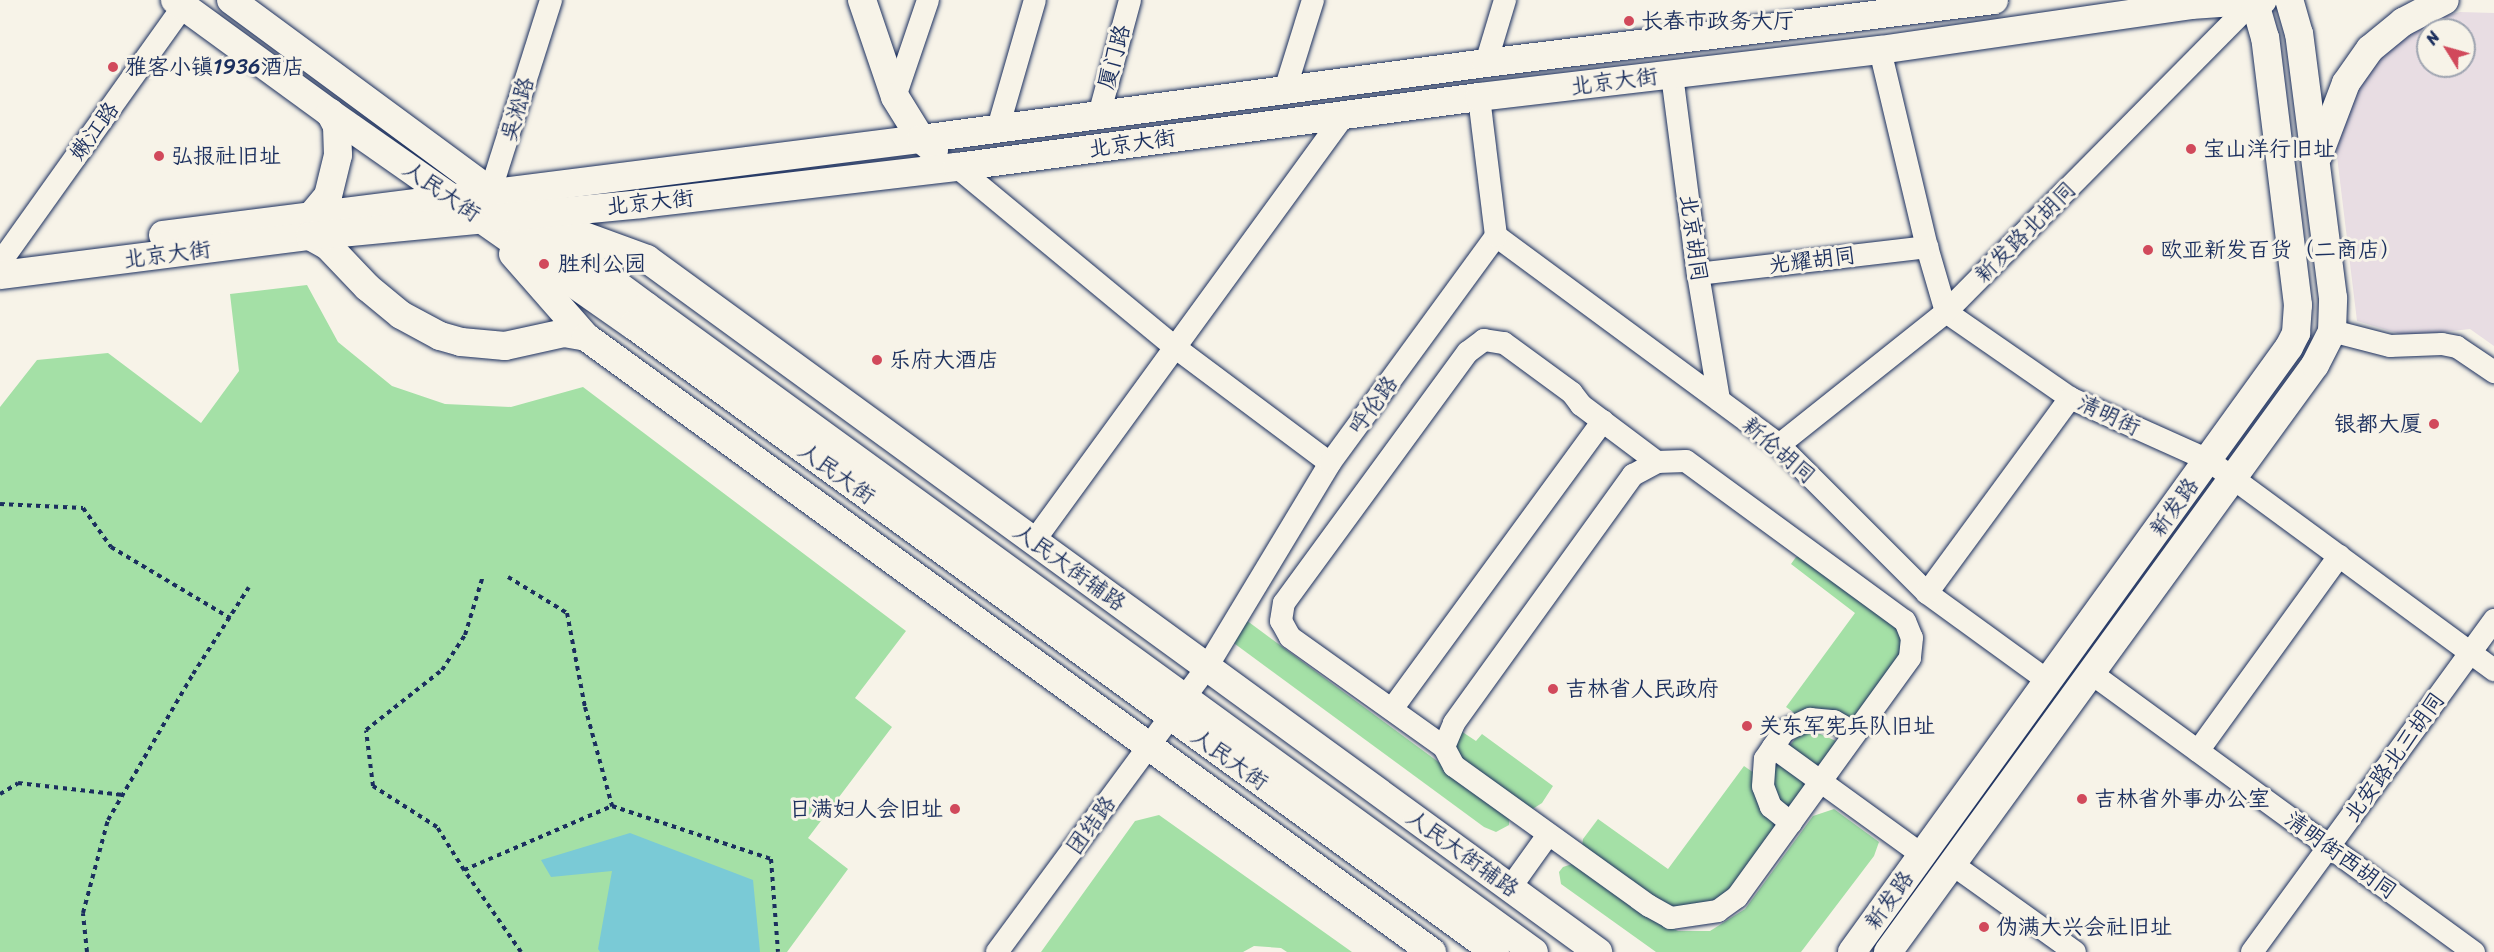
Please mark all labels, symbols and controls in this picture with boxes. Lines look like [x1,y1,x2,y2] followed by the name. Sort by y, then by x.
[1641,8,1795,34] place label: 长春市政务大厅
[1622,14,1636,28] marker: 长春市政务大厅
[2416,18,2476,78] north arrow
[1093,22,1135,92] street label: 厦门路
[2418,25,2448,51] text: N
[125,54,305,80] place label: 雅客小镇1936酒店
[106,60,120,74] marker: 雅客小镇1936酒店
[1569,63,1659,99] street label: 北京大街
[495,74,539,144] street label: 吴淞路
[64,97,124,165] street label: 嫩江路
[1087,124,1177,162] street label: 北京大街
[2203,136,2335,162] place label: 宝山洋行旧址
[2184,142,2198,156] marker: 宝山洋行旧址
[171,143,281,169] place label: 弘报社旧址
[152,149,166,163] marker: 弘报社旧址
[398,155,486,227] street label: 人民大街
[1969,176,2081,288] street label: 新发路北胡同
[605,184,695,220] street label: 北京大街
[1675,193,1713,283] street label: 北京胡同
[122,236,212,272] street label: 北京大街
[2160,237,2402,263] place label: 欧亚新发百货（二商店）
[1767,242,1857,278] street label: 光耀胡同
[2141,243,2155,257] marker: 欧亚新发百货（二商店）
[558,251,646,277] place label: 胜利公园
[535,255,553,273] marker: 胜利公园
[889,347,999,373] place label: 乐府大酒店
[870,353,884,367] marker: 乐府大酒店
[1343,371,1403,439] street label: 呼伦路
[2074,389,2144,441] street label: 清明街
[1737,411,1821,489] street label: 新伦胡同
[2334,411,2422,437] place label: 银都大厦
[2427,417,2441,431] marker: 银都大厦
[794,436,880,510] street label: 人民大街
[2144,473,2204,541] street label: 新发路
[1009,518,1131,616] street label: 人民大街辅路
[1565,676,1719,702] place label: 吉林省人民政府
[1546,682,1560,696] marker: 吉林省人民政府
[2338,687,2450,827] street label: 北安路北三胡同
[1759,713,1935,739] place label: 关东军宪兵队旧址
[1740,719,1754,733] marker: 关东军宪兵队旧址
[1187,722,1273,796] street label: 人民大街
[2094,786,2270,812] place label: 吉林省外事办公室
[1061,791,1121,859] street label: 团结路
[2075,792,2089,806] marker: 吉林省外事办公室
[789,796,943,822] place label: 日满妇人会旧址
[948,802,962,816] marker: 日满妇人会旧址
[1402,804,1524,902] street label: 人民大街辅路
[2280,806,2402,904] street label: 清明街西胡同
[1859,866,1919,934] street label: 新发路
[1996,914,2172,940] place label: 伪满大兴会社旧址
[1977,920,1991,934] marker: 伪满大兴会社旧址

